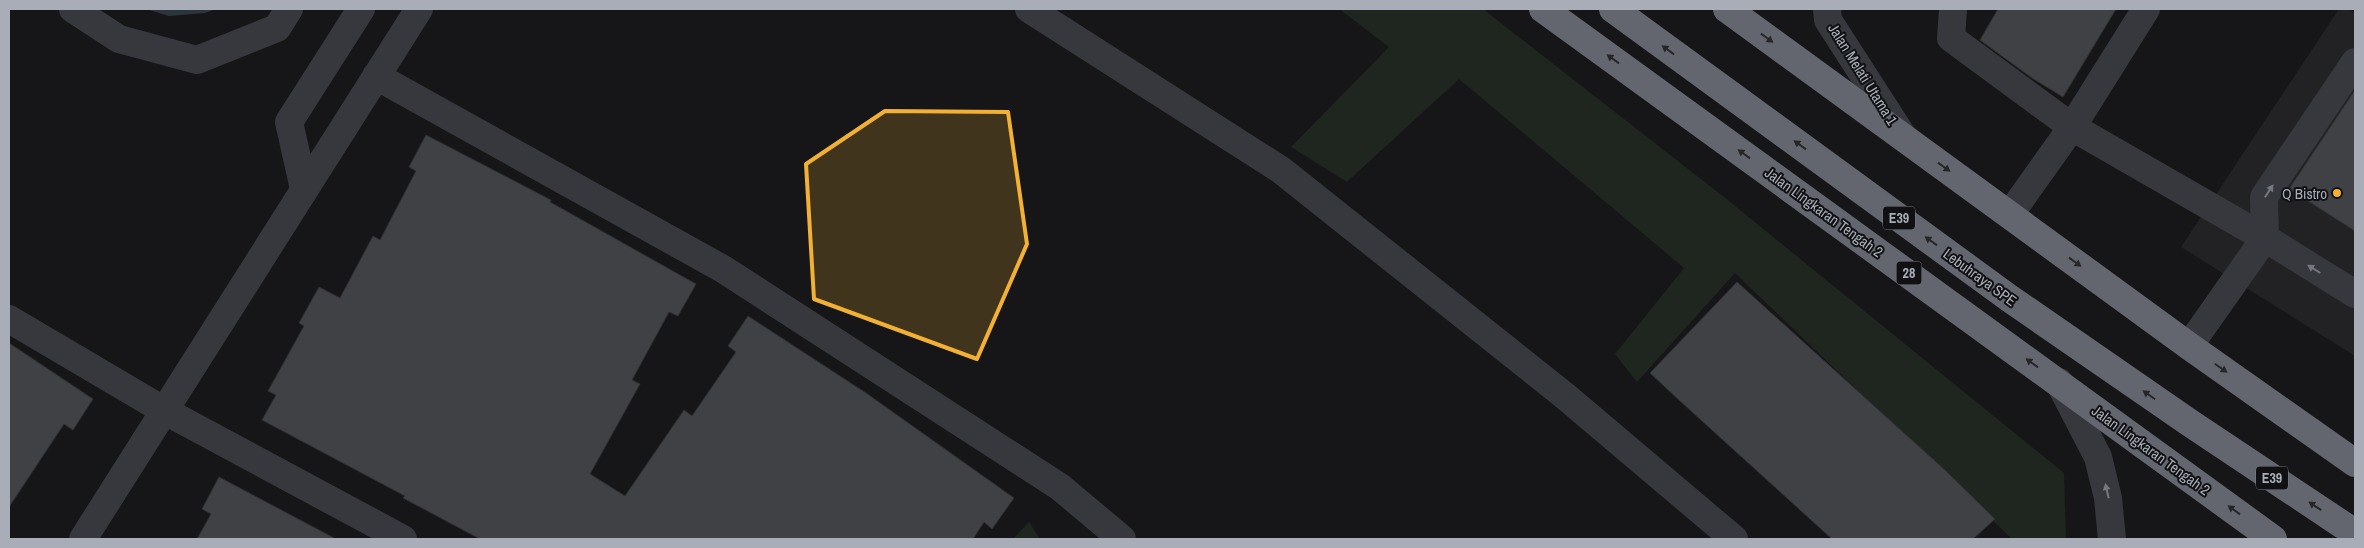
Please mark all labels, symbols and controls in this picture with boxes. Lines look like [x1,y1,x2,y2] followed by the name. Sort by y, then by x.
[1823,19,1903,129] street label: Jalan Melati Utama 1
[1760,32,1773,43] one-way arrow
[1662,45,1675,55] one-way arrow
[1606,54,1620,64] one-way arrow
[1794,140,1807,151] one-way arrow
[1738,149,1751,159] one-way arrow
[1937,161,1950,171] one-way arrow
[1761,162,1887,262] street label: Jalan Lingkaran Tengah 2
[2282,183,2327,204] place label: Q Bistro
[2264,184,2274,197] one-way arrow
[2331,187,2343,199] marker: Q Bistro
[1883,207,1915,230] road number: E39
[1925,236,1938,247] one-way arrow
[1939,243,2021,311] street label: Lebuhraya SPE
[2068,257,2082,267] one-way arrow
[1896,262,1922,284] road number: 28
[2307,264,2320,273] one-way arrow
[2026,357,2039,368] one-way arrow
[2214,363,2227,373] one-way arrow
[2143,390,2156,400] one-way arrow
[2088,400,2214,500] street label: Jalan Lingkaran Tengah 2
[2256,466,2288,489] road number: E39
[2103,484,2111,499] one-way arrow
[2308,501,2321,511] one-way arrow
[2228,505,2241,516] one-way arrow

